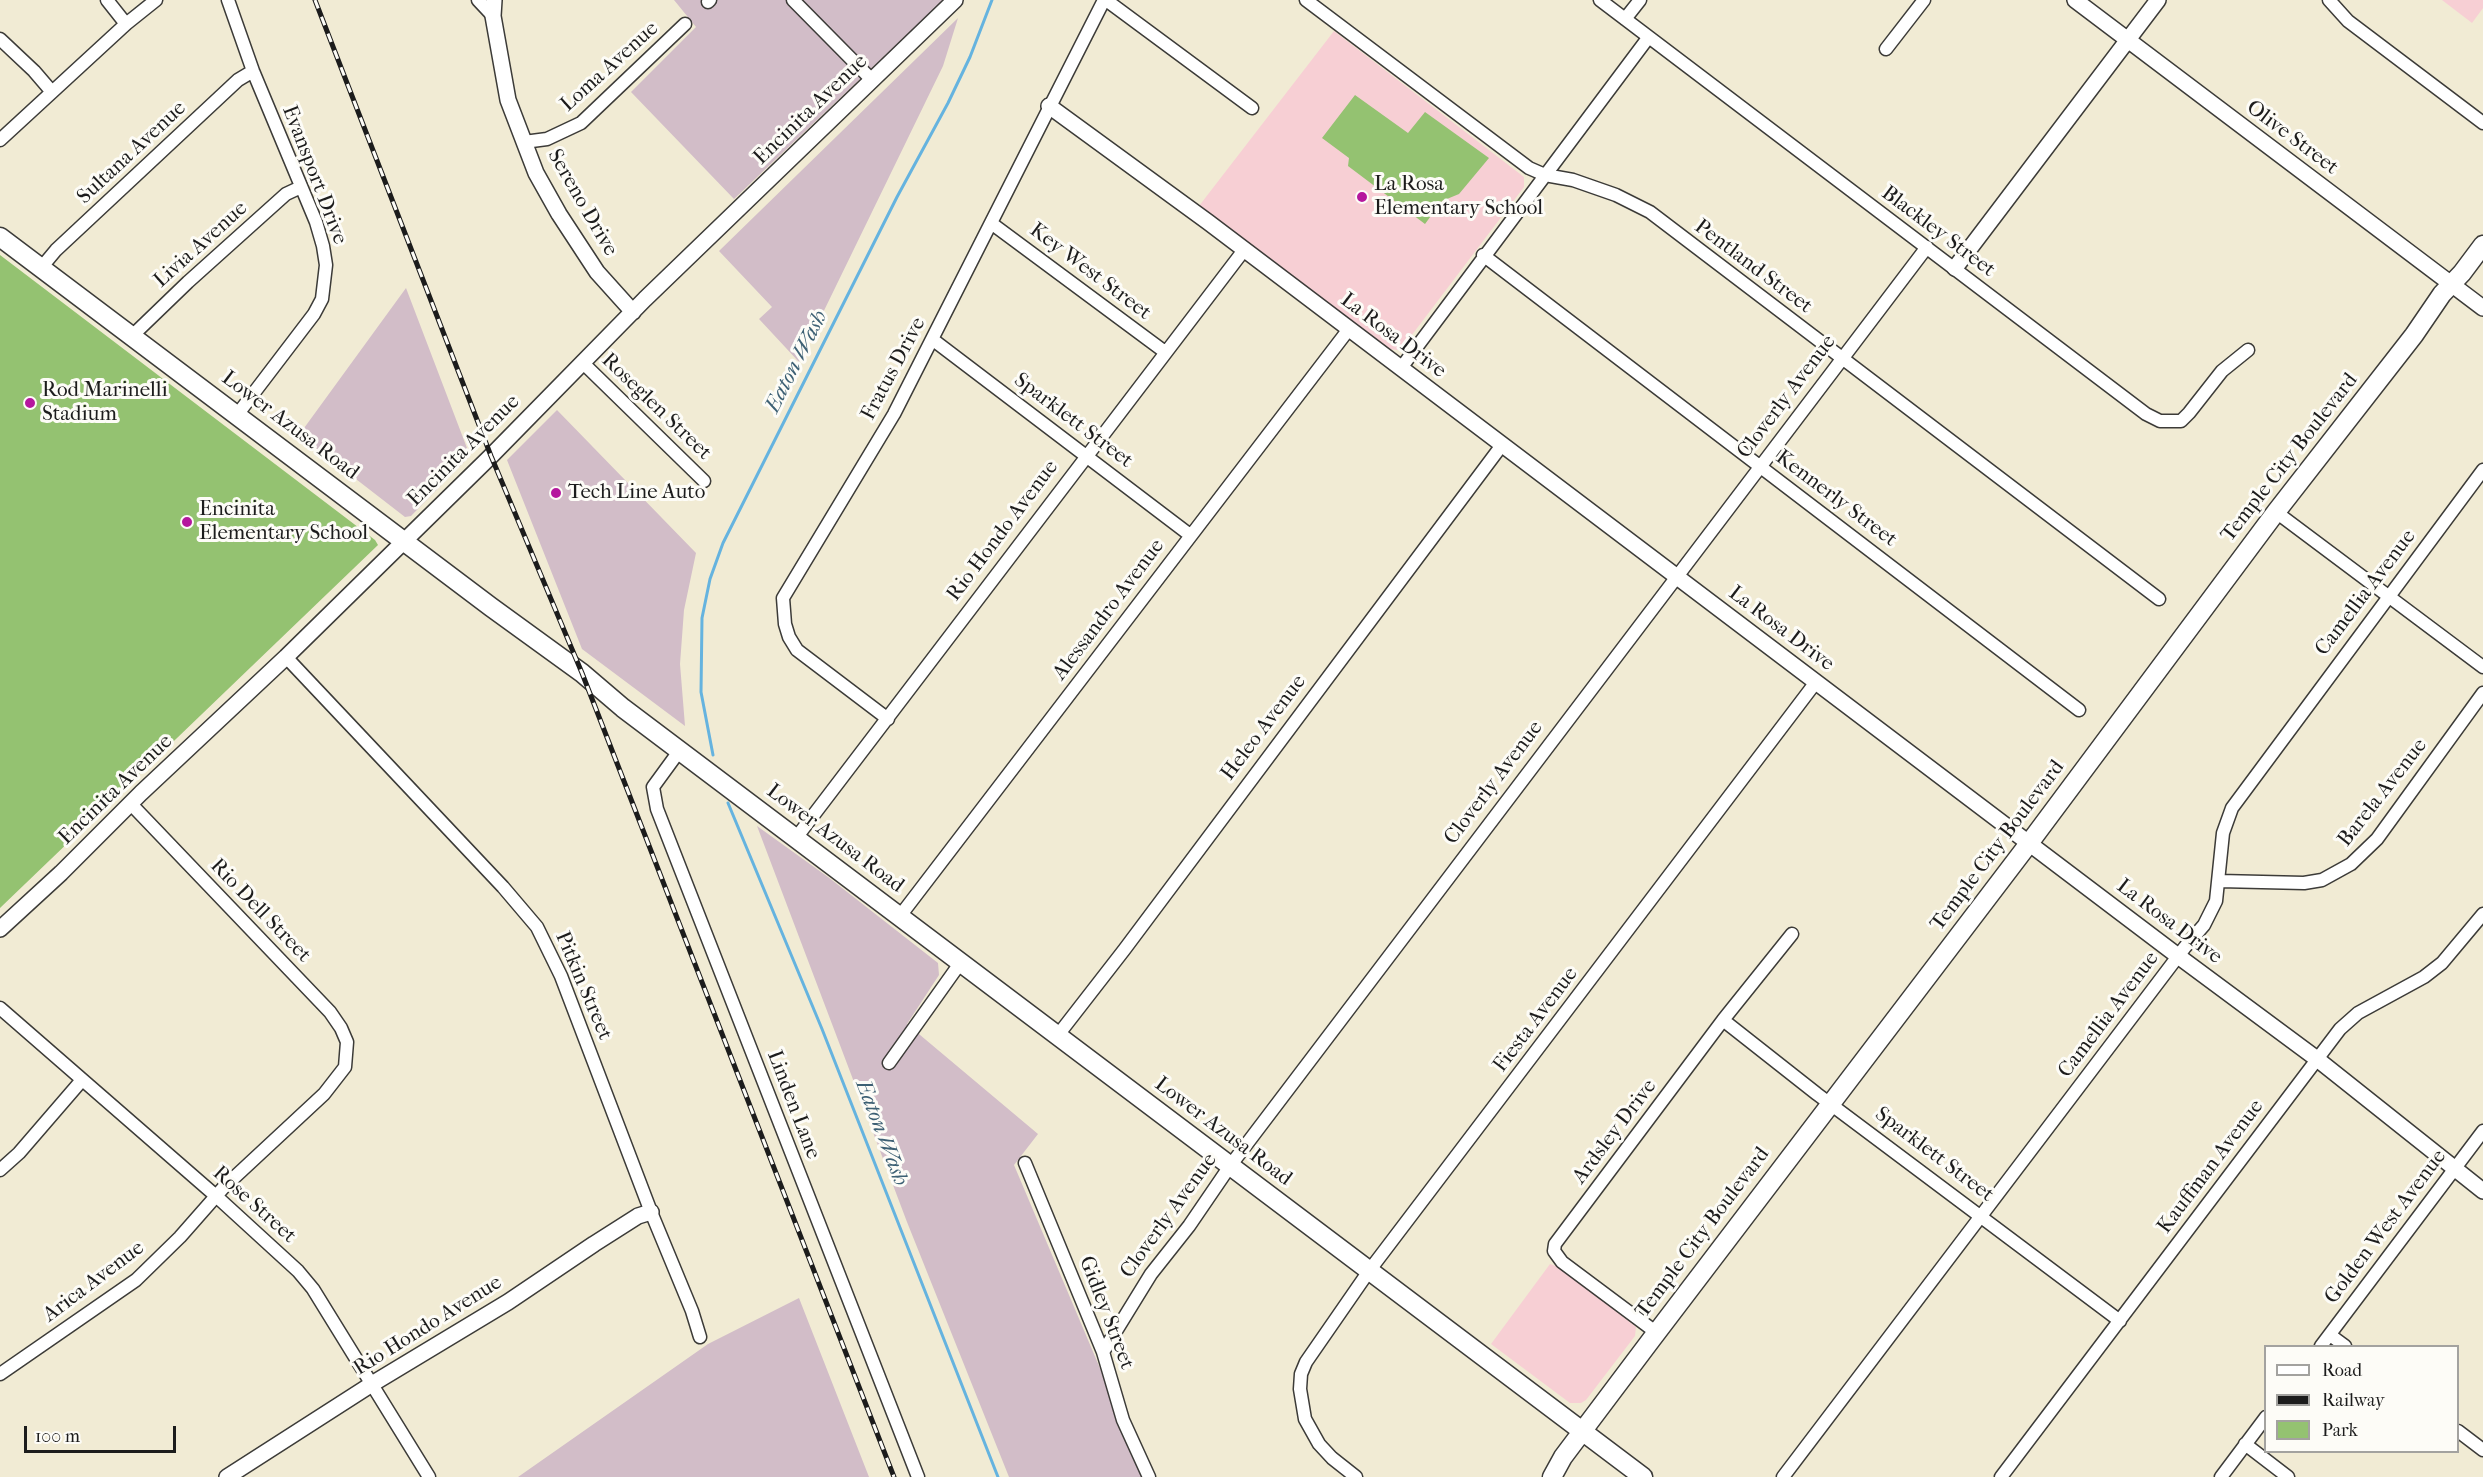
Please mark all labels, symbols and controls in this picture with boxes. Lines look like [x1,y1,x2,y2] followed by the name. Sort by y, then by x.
[556,17,664,117] street label: Loma Avenue
[749,49,873,171] street label: Encinita Avenue
[2241,95,2343,181] street label: Olive Street
[72,96,192,210] street label: Sultana Avenue
[276,102,352,248] street label: Evansport Drive
[541,145,623,261] street label: Sereno Drive
[1374,172,1543,222] place label: La Rosa Elementary School
[1876,181,2000,283] street label: Blackley Street
[1355,190,1369,204] marker: La Rosa Elementary School
[149,196,253,294] street label: Livia Avenue
[1689,214,1817,320] street label: Pentland Street
[1024,218,1156,326] street label: Key West Street
[1335,288,1451,384] street label: La Rosa Drive
[760,307,834,417] water label: Eaton Wash
[856,313,932,425] street label: Fratus Drive
[1732,330,1842,464] street label: Cloverly Avenue
[596,348,716,466] street label: Roseglen Street
[216,366,364,486] street label: Lower Azusa Road
[1009,368,1137,474] street label: Sparklett Street
[2216,369,2364,547] street label: Temple City Boulevard
[42,378,168,428] place label: Rod Marinelli Stadium
[403,390,525,512] street label: Encinita Avenue
[23,396,37,410] marker: Rod Marinelli Stadium
[1770,445,1902,553] street label: Kennerly Street
[942,456,1064,606] street label: Rio Hondo Avenue
[568,480,705,506] place label: Tech Line Auto
[549,486,563,500] marker: Tech Line Auto
[199,497,368,547] place label: Encinita Elementary School
[180,515,194,529] marker: Encinita Elementary School
[2310,525,2422,661] street label: Camellia Avenue
[1048,534,1170,686] street label: Alessandro Avenue
[1723,581,1839,677] street label: La Rosa Drive
[1216,670,1312,786] street label: Heleo Avenue
[1439,716,1549,850] street label: Cloverly Avenue
[54,729,178,851] street label: Encinita Avenue
[2333,734,2433,852] street label: Barela Avenue
[1926,756,2070,936] street label: Temple City Boulevard
[761,779,909,899] street label: Lower Azusa Road
[204,854,316,968] street label: Rio Dell Street
[2111,874,2227,970] street label: La Rosa Drive
[549,928,617,1044] street label: Pitkin Street
[2053,947,2165,1083] street label: Camellia Avenue
[1488,963,1584,1077] street label: Fiesta Avenue
[761,1047,825,1163] street label: Linden Lane
[1149,1072,1297,1192] street label: Lower Azusa Road
[1568,1075,1662,1189] street label: Ardsley Drive
[849,1076,913,1190] water label: Eaton Wash
[2152,1095,2270,1239] street label: Kauffman Avenue
[1870,1102,1998,1208] street label: Sparklett Street
[1631,1143,1775,1323] street label: Temple City Boulevard
[2320,1145,2452,1309] street label: Golden West Avenue
[1115,1149,1223,1283] street label: Cloverly Avenue
[207,1161,301,1249] street label: Rose Street
[39,1236,149,1328] street label: Arica Avenue
[1073,1253,1139,1373] street label: Gidley Street
[349,1270,507,1382] street label: Rio Hondo Avenue
[2264,1345,2459,1453] legend
[2322,1360,2362,1381] text: Road
[2322,1390,2385,1411] text: Railway
[27,1414,178,1452] scale bar
[2322,1420,2358,1441] text: Park
[35,1426,80,1447] text: 100 m

